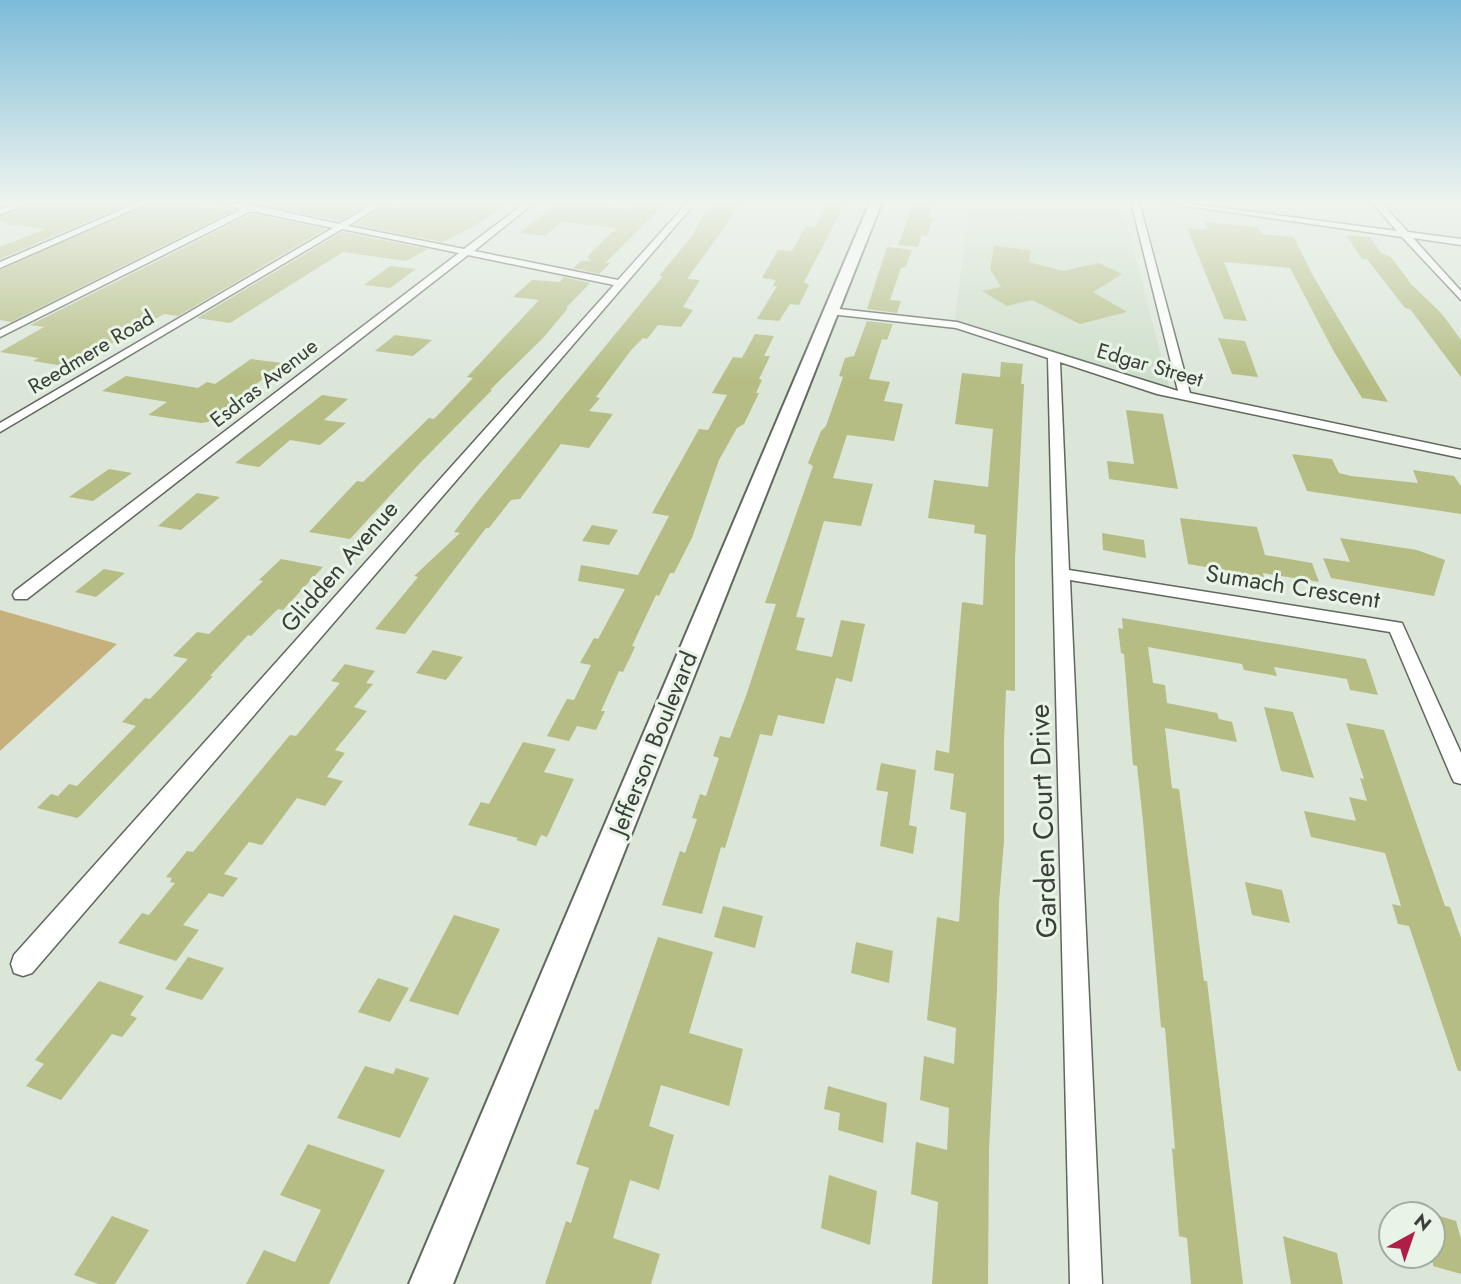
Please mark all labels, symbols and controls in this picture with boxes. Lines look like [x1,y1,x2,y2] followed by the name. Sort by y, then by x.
[22,303,160,401] street label: Reedmere Road
[204,331,324,435] street label: Esdras Avenue
[1093,336,1207,394] street label: Edgar Street
[272,492,406,640] street label: Glidden Avenue
[1203,555,1383,617] street label: Sumach Crescent
[599,646,706,843] street label: Jefferson Boulevard
[1018,703,1068,939] street label: Garden Court Drive
[1377,1200,1447,1270] north arrow
[1408,1207,1437,1238] text: N

